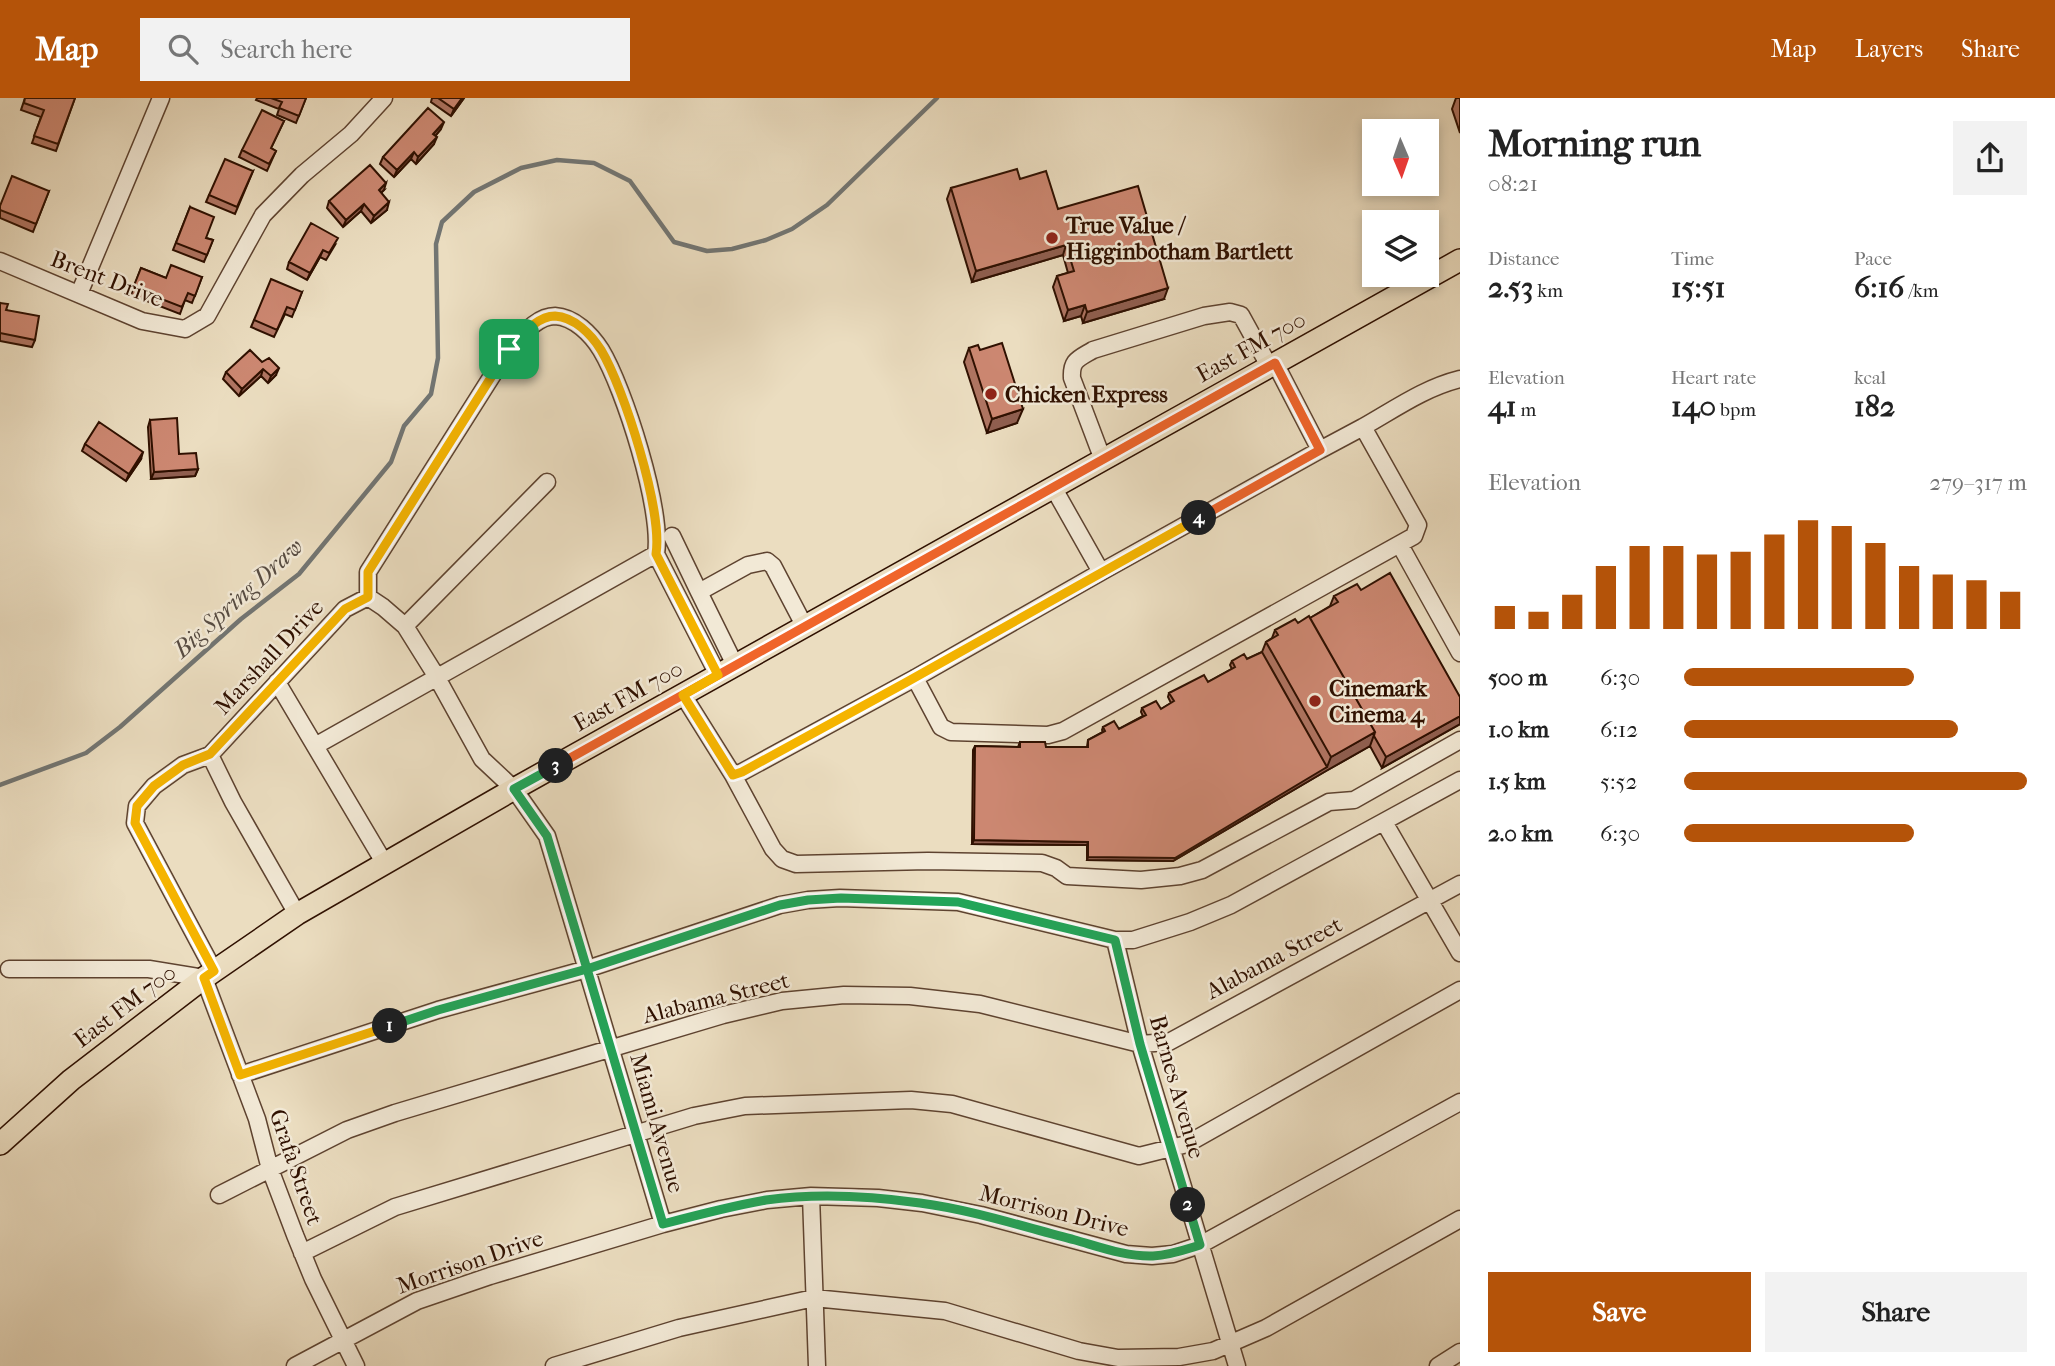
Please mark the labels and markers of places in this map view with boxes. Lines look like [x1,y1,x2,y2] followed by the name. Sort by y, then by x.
[1065,212,1294,265] place label: True Value / Higginbotham Bartlett
[1044,230,1060,246] marker: True Value / Higginbotham Bartlett
[479,319,539,379] pin
[1005,381,1168,408] place label: Chicken Express
[983,386,999,402] marker: Chicken Express
[1182,500,1216,536] pin: 4
[1329,675,1428,728] place label: Cinemark Cinema 4
[1307,693,1323,709] marker: Cinemark Cinema 4
[538,748,574,784] pin: 3
[372,1009,408,1044] pin: 1
[1170,1188,1206,1222] pin: 2

